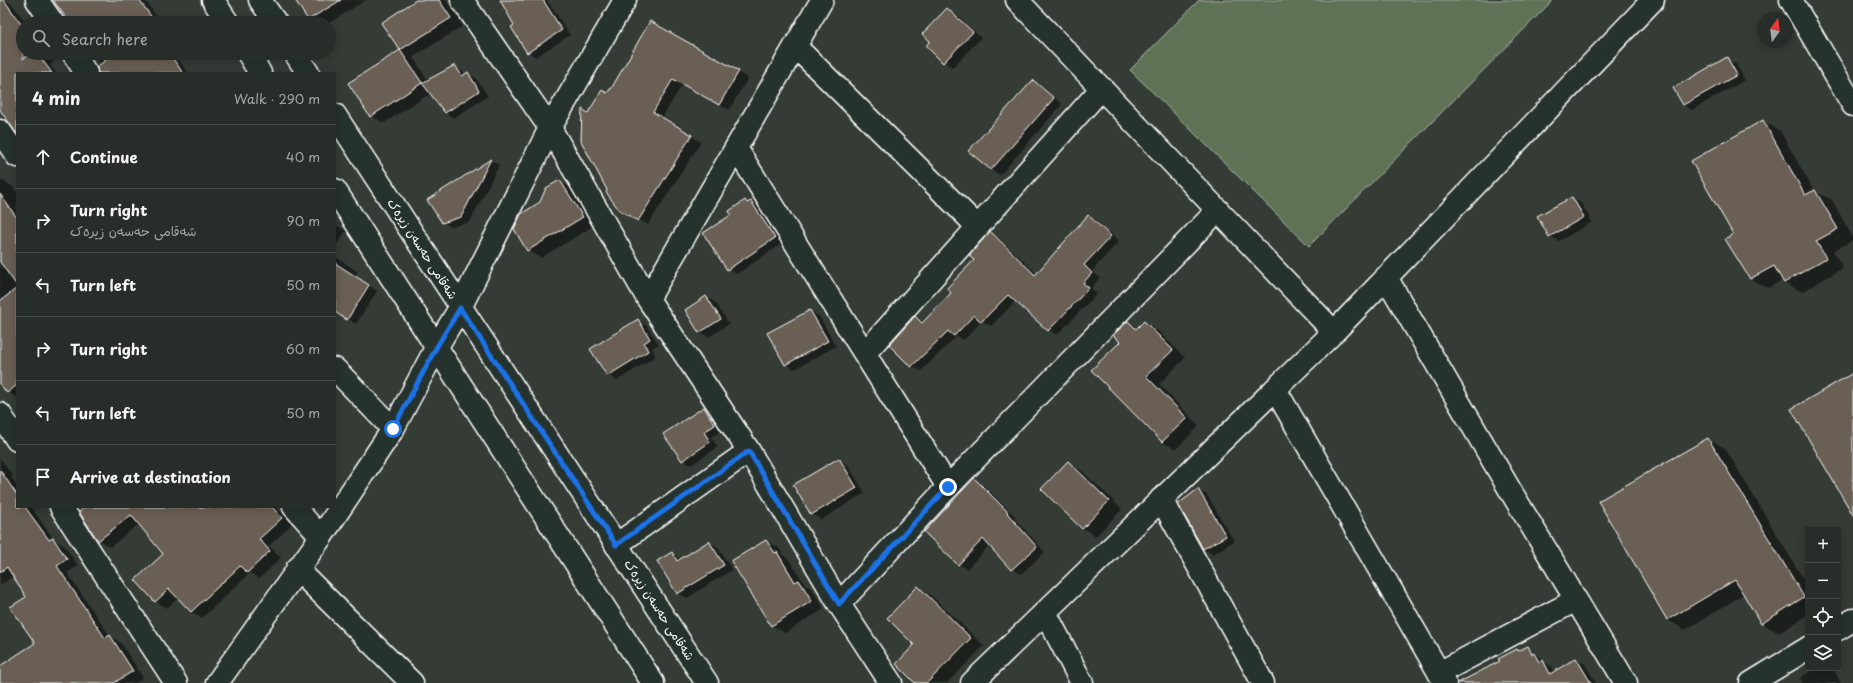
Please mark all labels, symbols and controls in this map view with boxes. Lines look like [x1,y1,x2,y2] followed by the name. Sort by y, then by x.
[1757,12,1793,48] north arrow
[16,16,336,60] search box
[30,27,52,49] icon: search
[62,27,148,50] text: Search here
[32,85,80,111] text: 4 min
[234,89,320,108] text: Walk · 290 m
[70,145,138,168] text: Continue
[32,146,54,168] icon: ahead
[286,147,320,166] text: 40 m
[383,195,462,302] street label: شەقامی حەسەن زیرەک
[70,198,147,221] text: Turn right
[32,210,54,232] icon: right
[287,211,320,230] text: 90 m
[70,221,197,240] text: شەقامی حەسەن زیرەک
[70,273,136,296] text: Turn left
[32,274,54,296] icon: left
[286,275,320,294] text: 50 m
[70,337,147,360] text: Turn right
[32,338,54,360] icon: right
[286,339,320,358] text: 60 m
[70,401,136,424] text: Turn left
[32,402,54,424] icon: left
[286,403,320,422] text: 50 m
[384,420,402,438] route start
[70,465,231,488] text: Arrive at destination
[32,466,54,488] icon: arrive
[939,478,957,496] route end
[1805,527,1841,671] map controls
[1805,527,1841,563] button: +
[620,556,699,663] street label: شەقامی حەسەن زیرەک
[1805,563,1841,599] button: −
[1805,599,1841,635] button: locate
[1805,635,1841,671] button: layers

